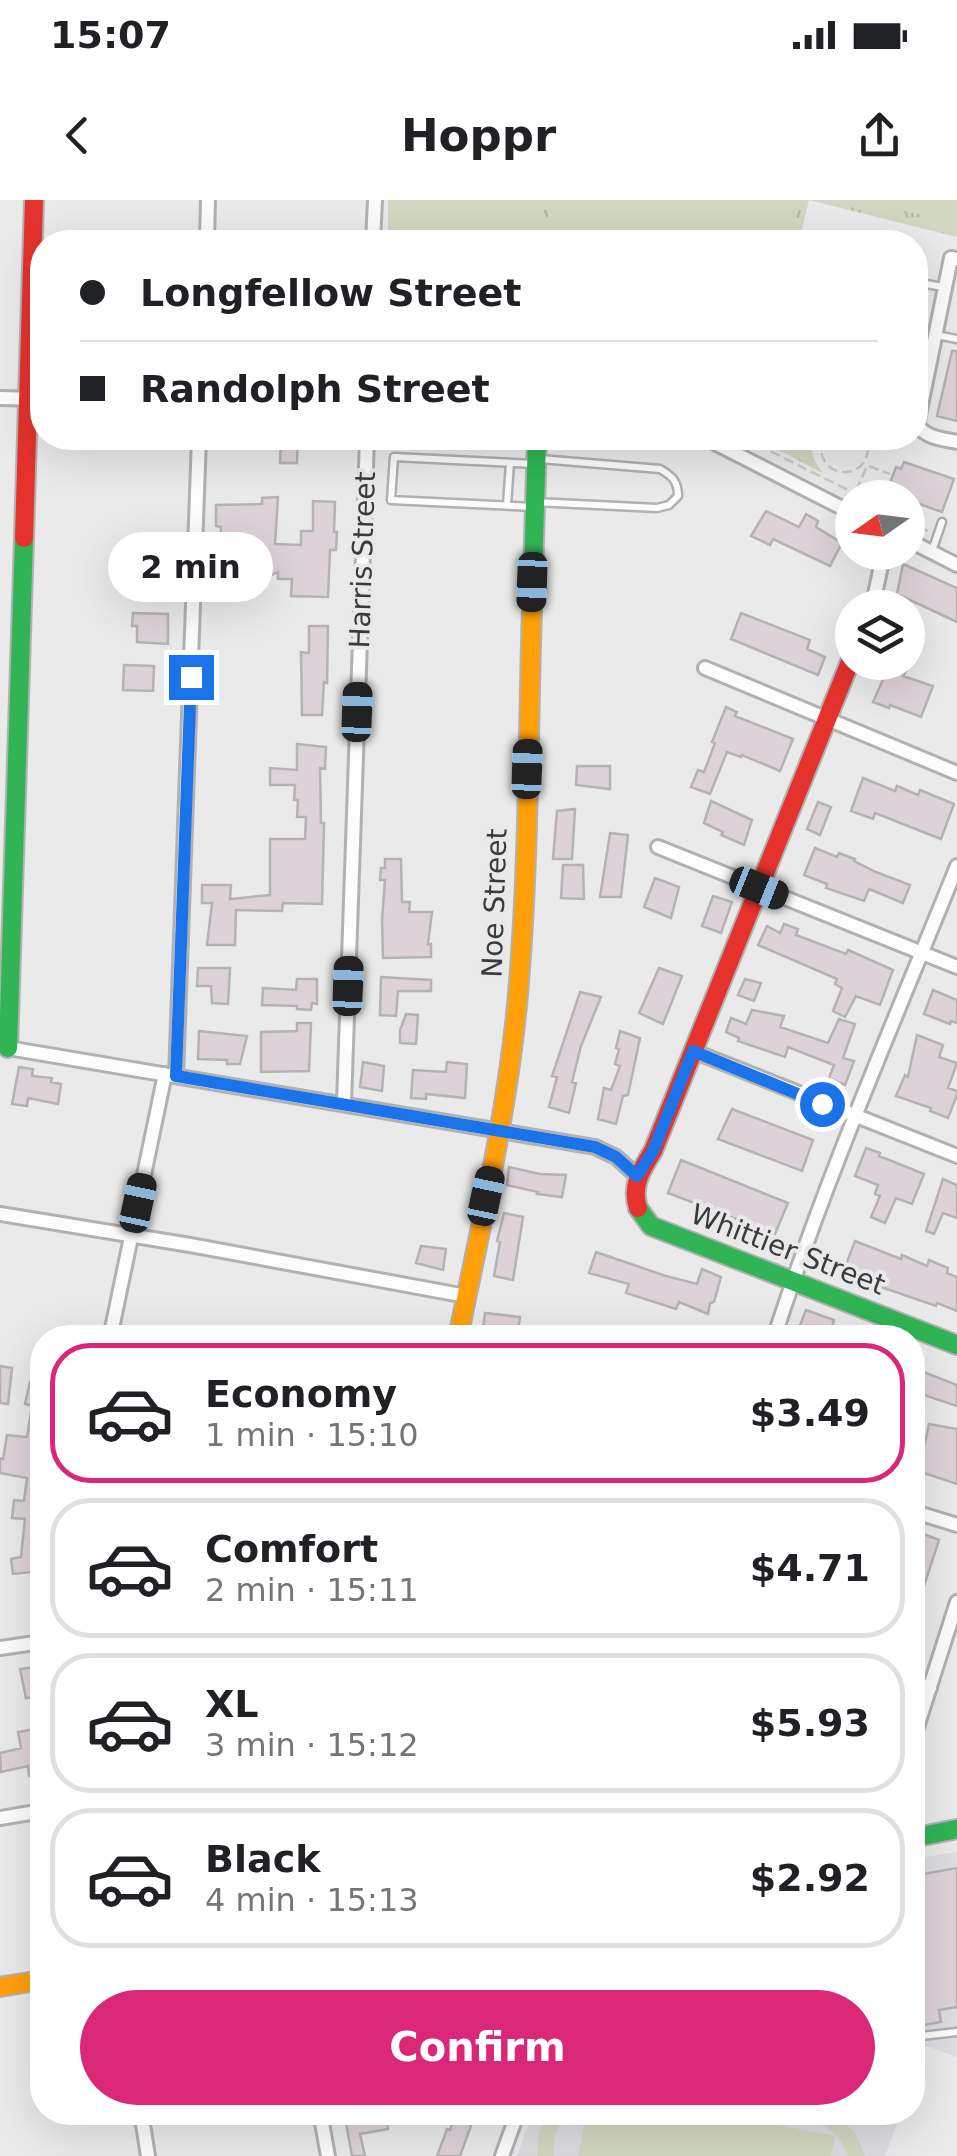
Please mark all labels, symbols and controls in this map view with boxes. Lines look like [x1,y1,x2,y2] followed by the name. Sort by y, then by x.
[50,13,171,57] text: 15:07
[50,108,105,163] icon: back
[852,108,907,163] icon: share
[401,109,556,162] text: Hoppr
[140,271,521,315] text: Longfellow Street
[140,367,490,411] text: Randolph Street
[343,471,382,649] street label: Harris Street
[835,480,925,570] north arrow
[835,480,925,680] map controls
[109,532,274,602] callout: 2 min
[140,548,241,586] text: 2 min
[516,551,548,613] car
[835,590,925,680] button: layers
[169,655,214,700] route end
[341,681,373,743] car
[511,738,543,800] car
[475,828,514,978] street label: Noe Street
[726,863,792,913] car
[332,955,364,1017] car
[800,1082,845,1127] route start
[465,1164,507,1228] car
[117,1171,159,1235] car
[686,1197,890,1302] street label: Whittier Street
[85,1368,175,1458] icon: car
[205,1372,397,1416] text: Economy
[750,1391,870,1435] text: $3.49
[205,1416,419,1454] text: 1 min · 15:10
[85,1523,175,1613] icon: car
[205,1527,378,1571] text: Comfort
[750,1546,870,1590] text: $4.71
[205,1571,419,1609] text: 2 min · 15:11
[85,1678,175,1768] icon: car
[205,1682,259,1726] text: XL
[750,1701,870,1745] text: $5.93
[205,1726,419,1764] text: 3 min · 15:12
[85,1833,175,1923] icon: car
[205,1837,320,1881] text: Black
[750,1856,870,1900] text: $2.92
[205,1881,419,1919] text: 4 min · 15:13
[80,1990,875,2105] button: Confirm

